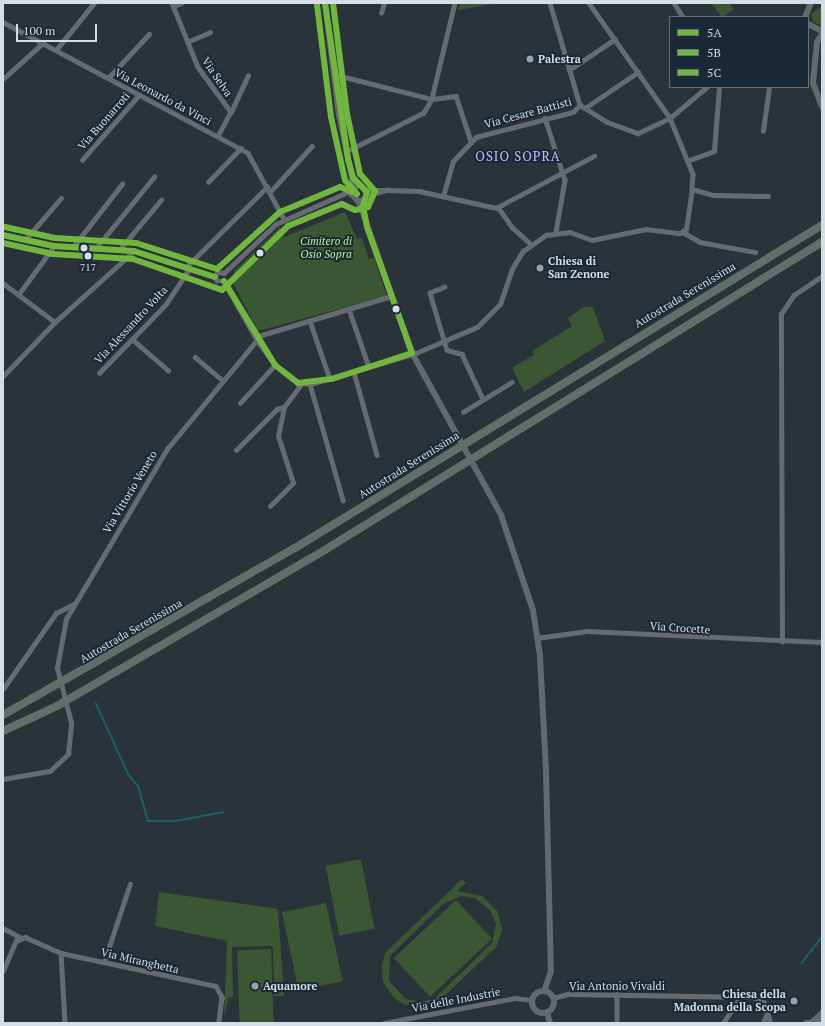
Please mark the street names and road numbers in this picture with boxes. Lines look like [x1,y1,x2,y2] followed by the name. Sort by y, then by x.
[199,55,235,99] street label: Via Selva
[112,66,214,128] street label: Via Leonardo da Vinci
[75,89,133,153] street label: Via Buonarroti
[483,95,573,131] street label: Via Cesare Battisti
[632,260,738,330] street label: Autostrada Serenissima
[92,283,170,367] street label: Via Alessandro Volta
[356,429,462,501] street label: Autostrada Serenissima
[100,448,160,536] street label: Via Vittorio Veneto
[78,596,184,666] street label: Autostrada Serenissima
[649,619,711,637] street label: Via Crocette
[100,946,180,976] street label: Via Miranghetta
[569,979,665,993] street label: Via Antonio Vivaldi
[410,985,502,1015] street label: Via delle Industrie

